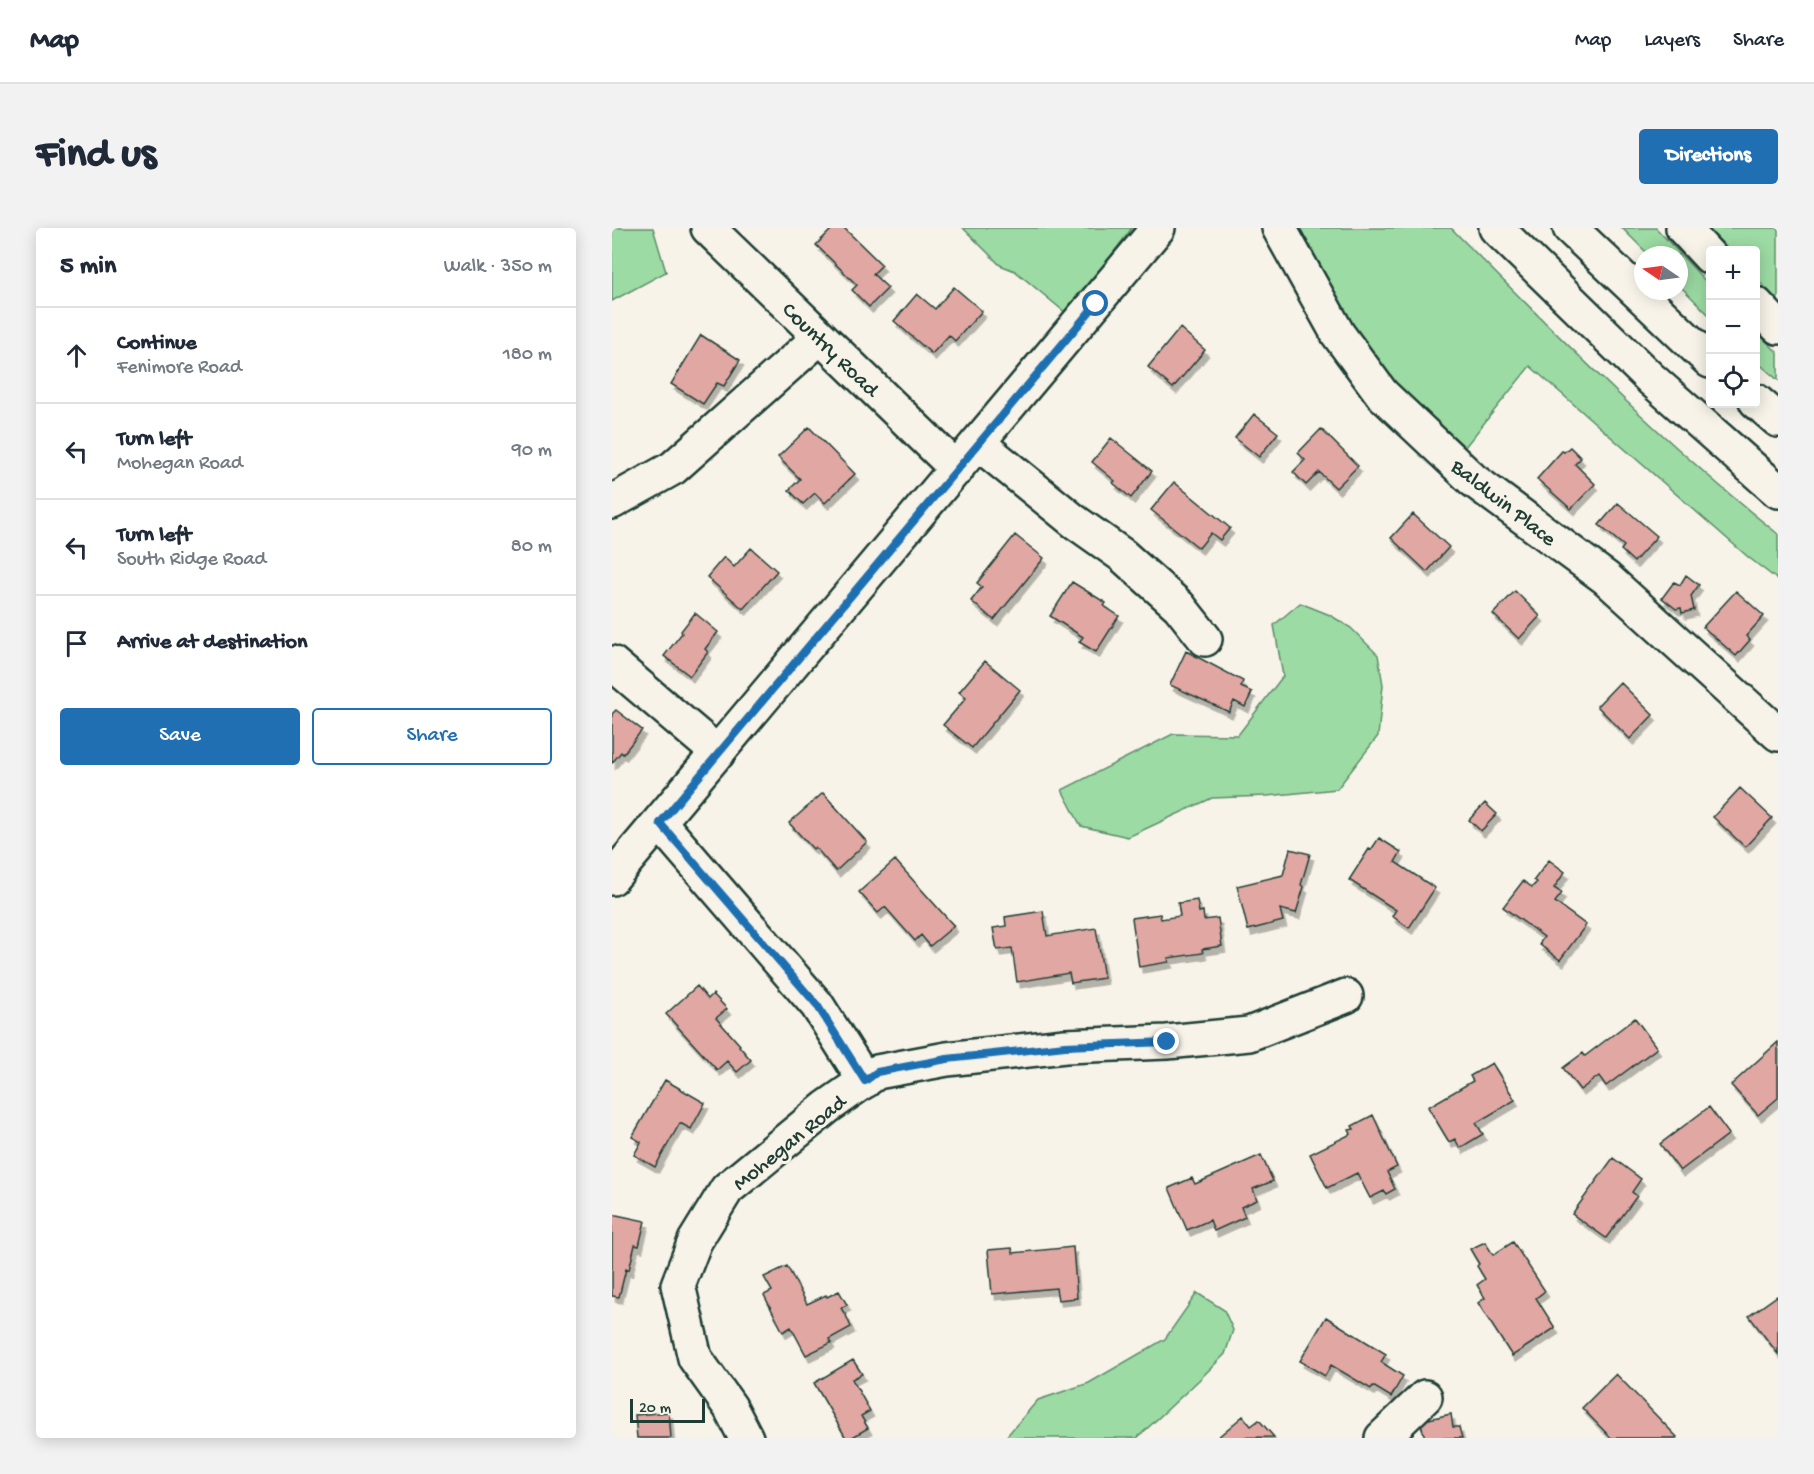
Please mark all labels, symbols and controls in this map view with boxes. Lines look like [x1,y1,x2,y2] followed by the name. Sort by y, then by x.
[30,25,79,58] text: Map
[1575,29,1611,54] text: Map
[1644,29,1700,54] text: Layers
[1733,29,1784,54] text: Share
[1639,129,1778,184] button: Directions
[36,132,156,181] text: Find us
[1634,246,1688,300] north arrow
[1706,246,1760,408] map controls
[1706,246,1760,300] button: +
[60,252,116,283] text: 5 min
[444,256,552,279] text: Walk · 350 m
[1082,290,1108,316] route start
[775,298,885,405] street label: Country Road
[1706,300,1760,354] button: −
[117,331,197,357] text: Continue
[60,339,93,372] icon: ahead
[503,344,552,367] text: 180 m
[1706,354,1760,408] button: locate
[117,357,242,380] text: Fenimore Road
[117,427,191,453] text: Turn left
[60,435,93,468] icon: left
[512,440,552,463] text: 90 m
[117,453,243,476] text: Mohegan Road
[1444,454,1561,554] street label: Baldwin Place
[117,523,191,549] text: Turn left
[60,531,93,564] icon: left
[511,536,552,559] text: 80 m
[117,549,266,572] text: South Ridge Road
[60,627,93,660] icon: arrive
[117,630,307,656] text: Arrive at destination
[60,708,300,765] button: Save
[312,708,552,765] button: Share
[1153,1028,1179,1054] route end
[729,1089,854,1198] street label: Mohegan Road
[630,1396,705,1424] scale bar
[639,1400,671,1419] text: 20 m

